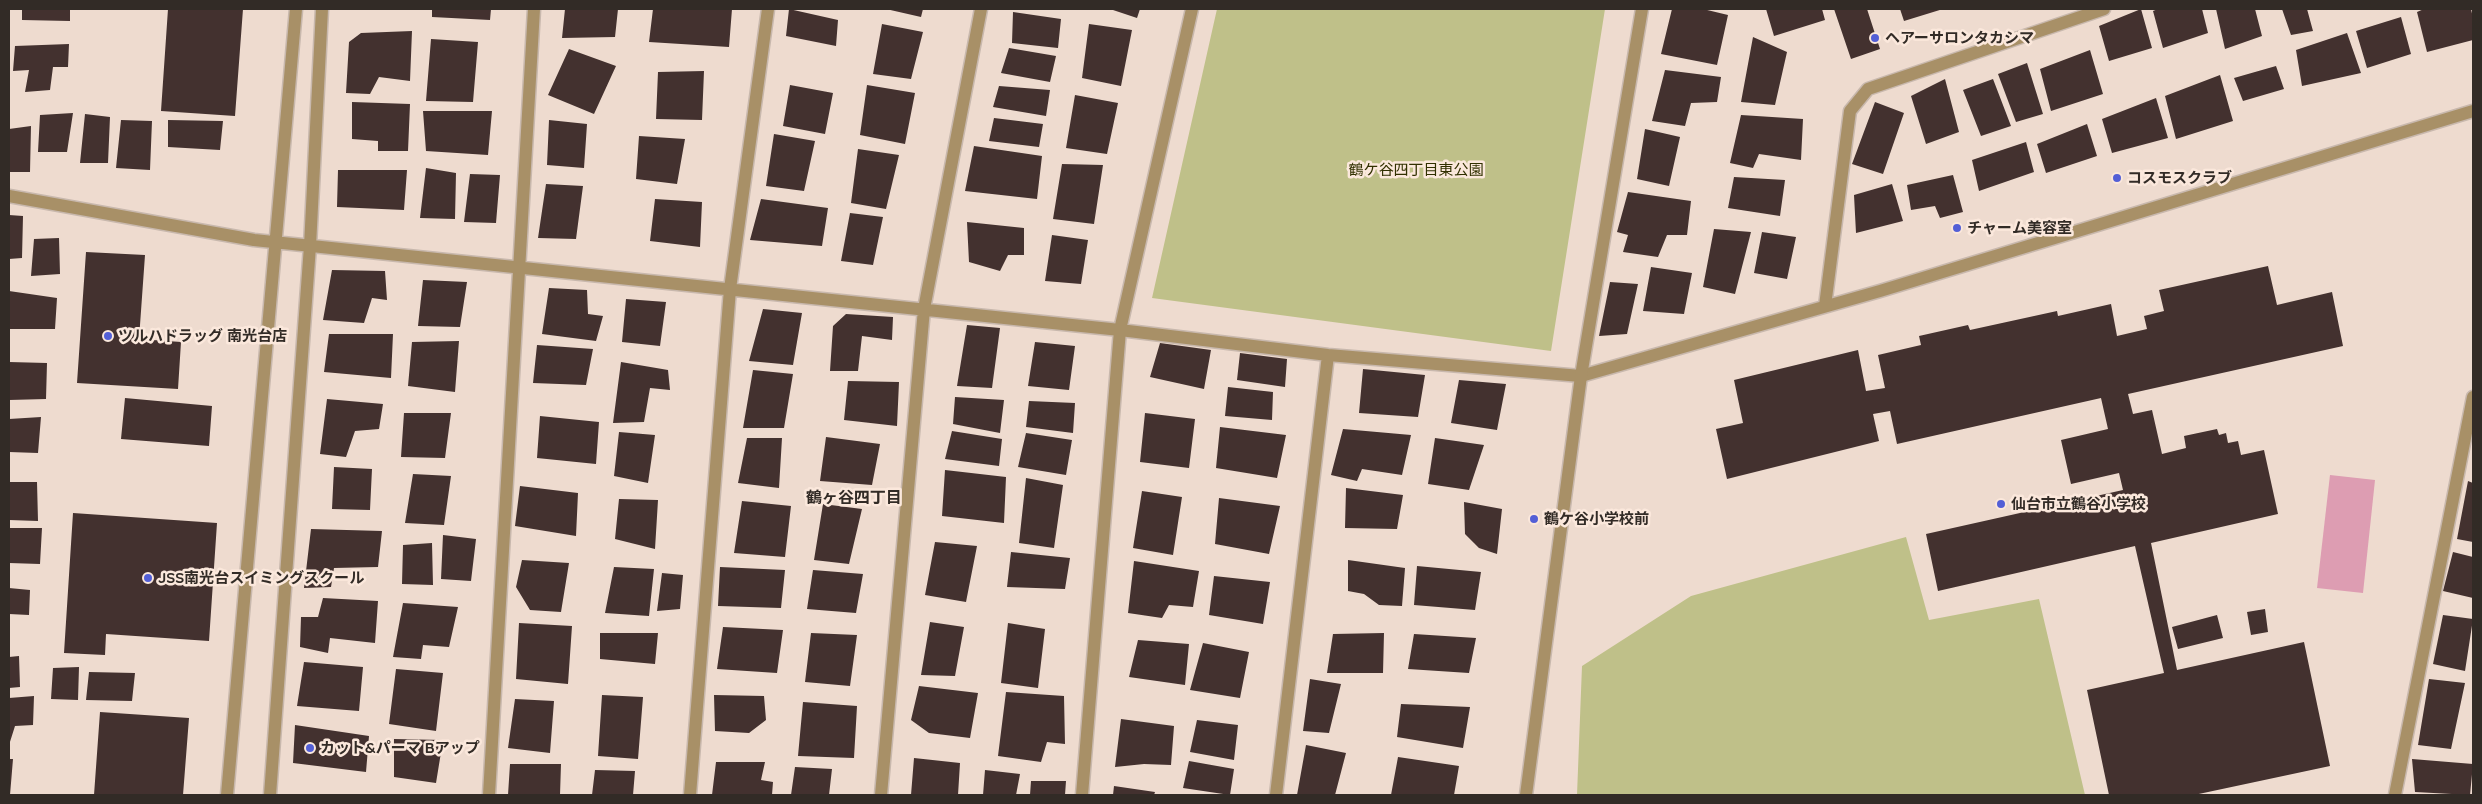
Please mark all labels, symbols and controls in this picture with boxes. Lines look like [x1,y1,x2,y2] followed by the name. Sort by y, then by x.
[1885,29,2034,47] place label: ヘアーサロンタカシマ
[1869,32,1881,44] marker: ヘアーサロンタカシマ
[1349,161,1483,179] park label: 鶴ケ谷四丁目東公園
[2127,169,2232,187] place label: コスモスクラブ
[2111,172,2123,184] marker: コスモスクラブ
[1967,219,2072,237] place label: チャーム美容室
[1951,222,1963,234] marker: チャーム美容室
[118,327,287,345] place label: ツルハドラッグ 南光台店
[102,330,114,342] marker: ツルハドラッグ 南光台店
[806,488,902,508] district label: 鶴ヶ谷四丁目
[2011,495,2146,513] place label: 仙台市立鶴谷小学校
[1995,498,2007,510] marker: 仙台市立鶴谷小学校
[1544,510,1649,528] place label: 鶴ケ谷小学校前
[1528,513,1540,525] marker: 鶴ケ谷小学校前
[158,569,364,587] place label: JSS南光台スイミングスクール
[142,572,154,584] marker: JSS南光台スイミングスクール
[320,739,480,757] place label: カット&パーマ Bアップ
[304,742,316,754] marker: カット&パーマ Bアップ

